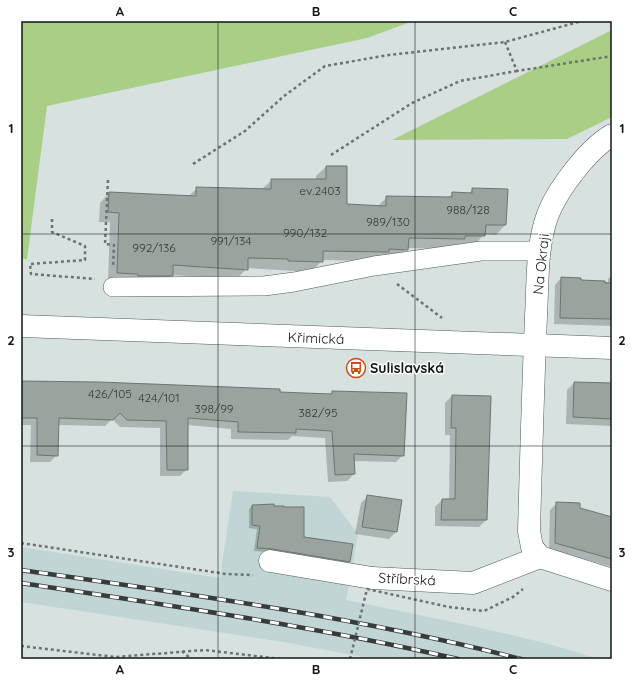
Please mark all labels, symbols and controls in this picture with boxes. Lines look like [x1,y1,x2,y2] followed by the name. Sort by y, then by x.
[116,3,125,19] text: A
[312,3,320,19] text: B
[509,3,517,19] text: C
[8,120,14,136] text: 1
[619,120,625,136] text: 1
[299,183,341,198] house number: ev.2403
[446,202,490,217] house number: 988/128
[366,214,410,229] house number: 989/130
[283,225,327,240] house number: 990/132
[210,233,252,248] house number: 991/134
[529,233,553,295] street label: Na Okraji
[132,240,176,255] house number: 992/136
[287,328,345,348] street label: Křimická
[7,332,15,348] text: 2
[618,332,626,348] text: 2
[345,357,367,379] bus stop icon: Sulislavská
[370,359,444,377] place label: Sulislavská
[88,386,132,401] house number: 426/105
[138,390,180,405] house number: 424/101
[194,401,234,416] house number: 398/99
[299,405,337,420] house number: 382/95
[8,544,15,560] text: 3
[619,544,626,560] text: 3
[378,569,436,589] street label: Stříbrská
[116,661,125,677] text: A
[312,661,320,677] text: B
[509,661,517,677] text: C

